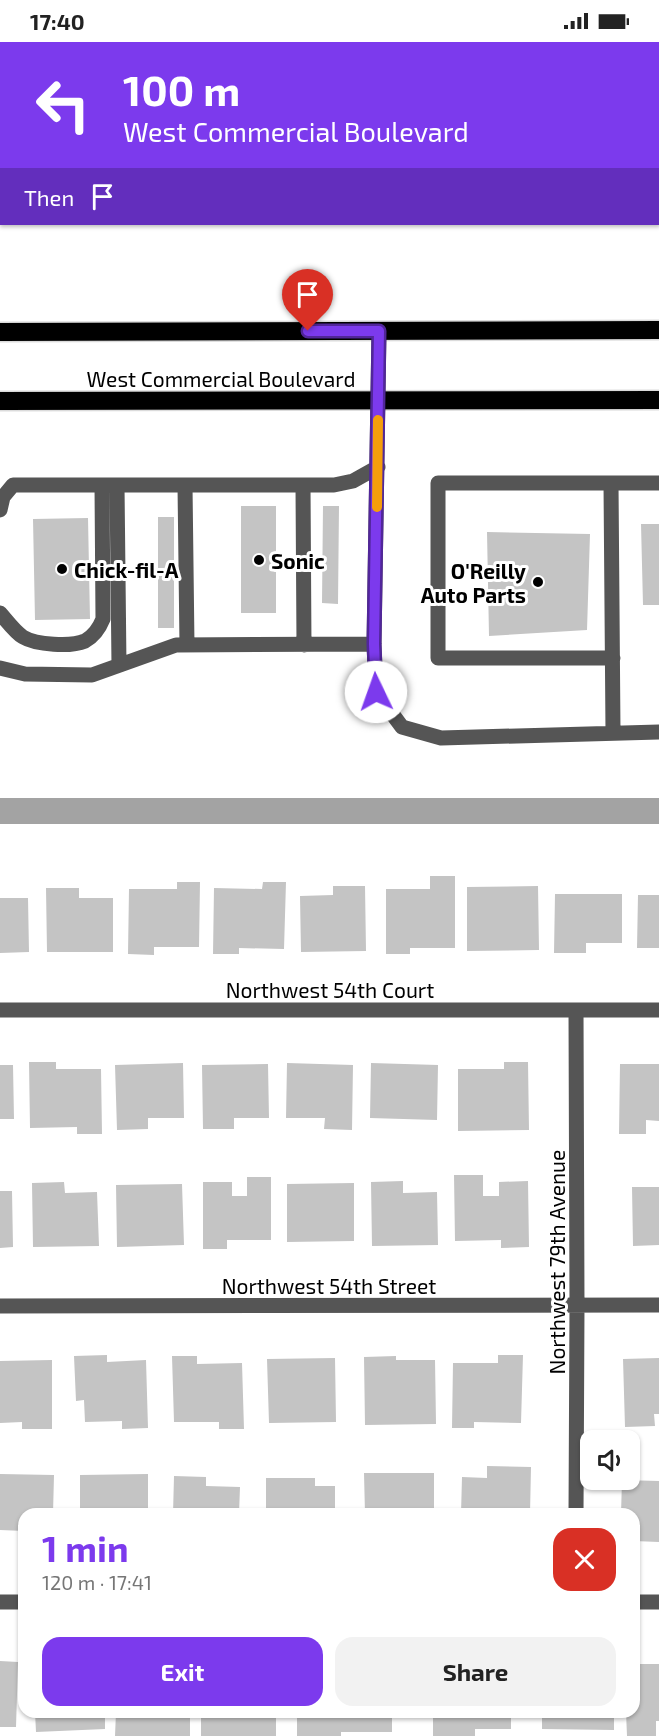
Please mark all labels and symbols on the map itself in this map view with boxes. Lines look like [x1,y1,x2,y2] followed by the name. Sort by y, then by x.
[282,269,333,331] pin
[87,366,355,391] street label: West Commercial Boulevard
[271,548,325,573] place label: Sonic
[252,553,266,567] marker: Sonic
[74,557,179,582] place label: Chick-fil-A
[421,558,526,607] place label: O'Reilly Auto Parts
[55,562,69,576] marker: Chick-fil-A
[531,575,545,589] marker: O'Reilly Auto Parts
[344,660,408,724] position arrow
[226,977,434,1002] street label: Northwest 54th Court
[544,1150,569,1374] street label: Northwest 79th Avenue
[222,1273,436,1298] street label: Northwest 54th Street

